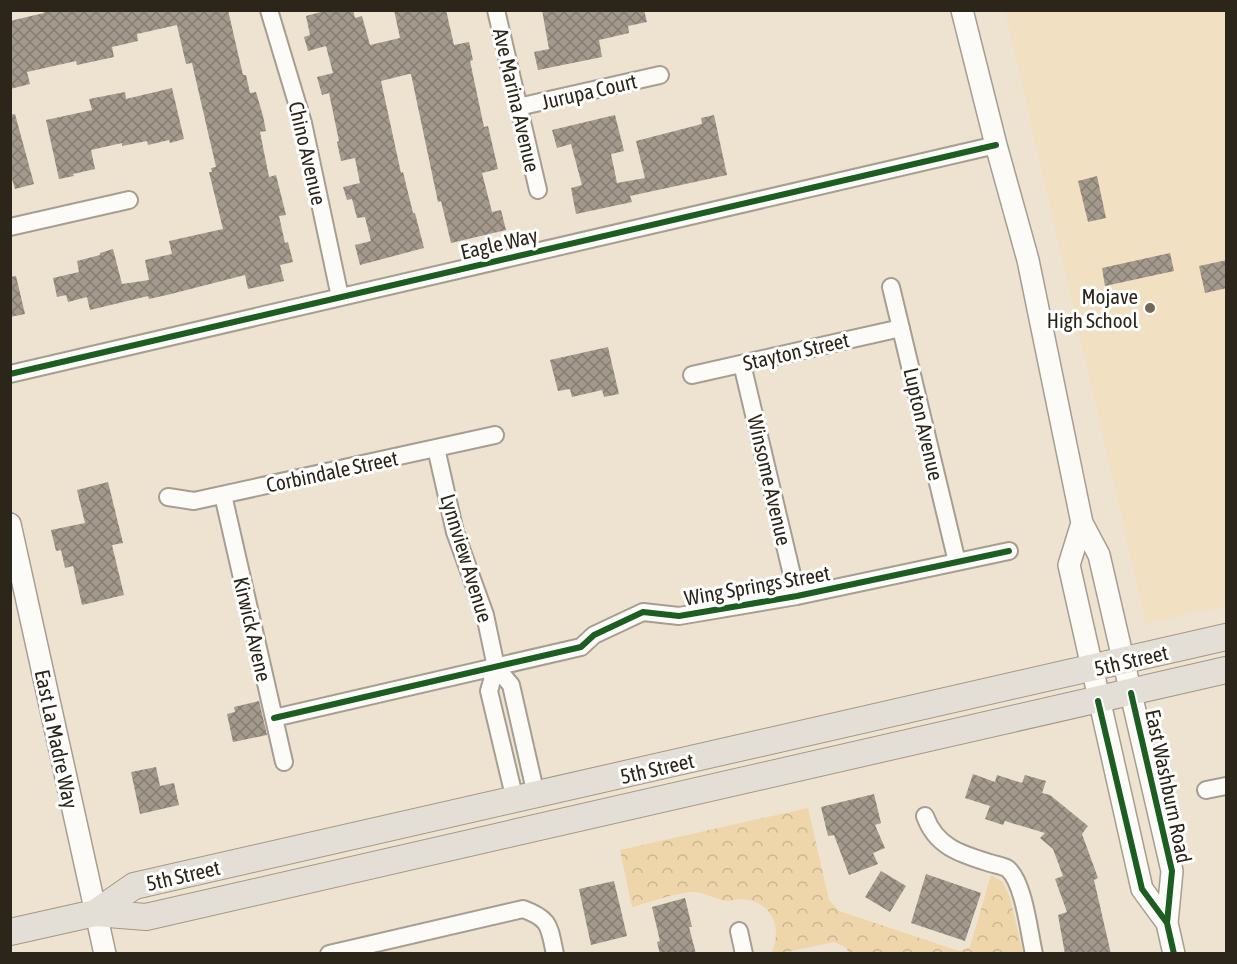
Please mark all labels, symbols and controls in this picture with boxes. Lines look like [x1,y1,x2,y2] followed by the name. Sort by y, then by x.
[489,26,545,174] street label: Ave Marina Avenue
[539,68,639,114] street label: Jurupa Court
[284,99,332,207] street label: Chino Avenue
[458,222,540,264] street label: Eagle Way
[1047,284,1138,332] place label: Mojave High School
[1143,301,1157,315] marker: Mojave High School
[741,327,851,375] street label: Stayton Street
[899,365,949,483] street label: Lupton Avenue
[743,412,797,548] street label: Winsome Avenue
[264,445,400,497] street label: Corbindale Street
[436,491,498,625] street label: Lynnview Avenue
[682,560,832,610] street label: Wing Springs Street
[229,574,277,684] street label: Kirwick Avene
[1092,640,1170,680] street label: 5th Street
[31,667,83,811] street label: East La Madre Way
[1141,707,1197,865] street label: East Washburn Road
[618,748,696,788] street label: 5th Street
[144,855,222,895] street label: 5th Street

